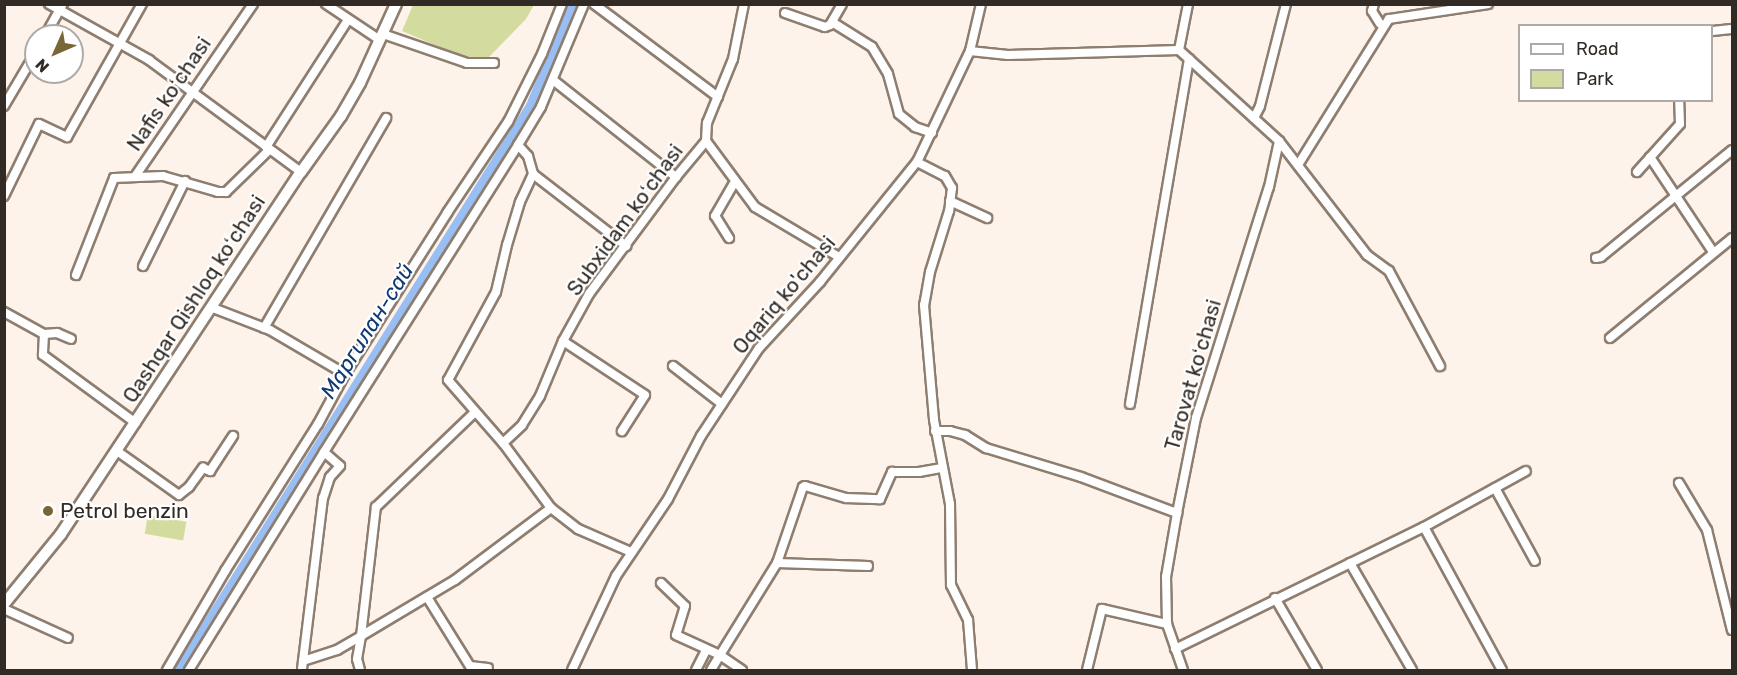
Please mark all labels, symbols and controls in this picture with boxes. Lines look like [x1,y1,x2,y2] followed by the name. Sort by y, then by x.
[24,24,84,84] north arrow
[1518,24,1713,102] legend
[122,32,216,156] street label: Nafis koʻchasi
[1576,38,1619,60] text: Road
[32,55,53,76] text: N
[1576,68,1613,90] text: Park
[562,139,688,301] street label: Subxidam koʻchasi
[117,190,271,408] street label: Qashqar Qishloq koʻchasi
[727,231,841,359] street label: Oqariq ko'chasi
[315,259,419,403] water label: Маргилан-сай
[1159,296,1227,454] street label: Tarovat koʻchasi
[60,498,189,524] place label: Petrol benzin
[41,504,55,518] marker: Petrol benzin

